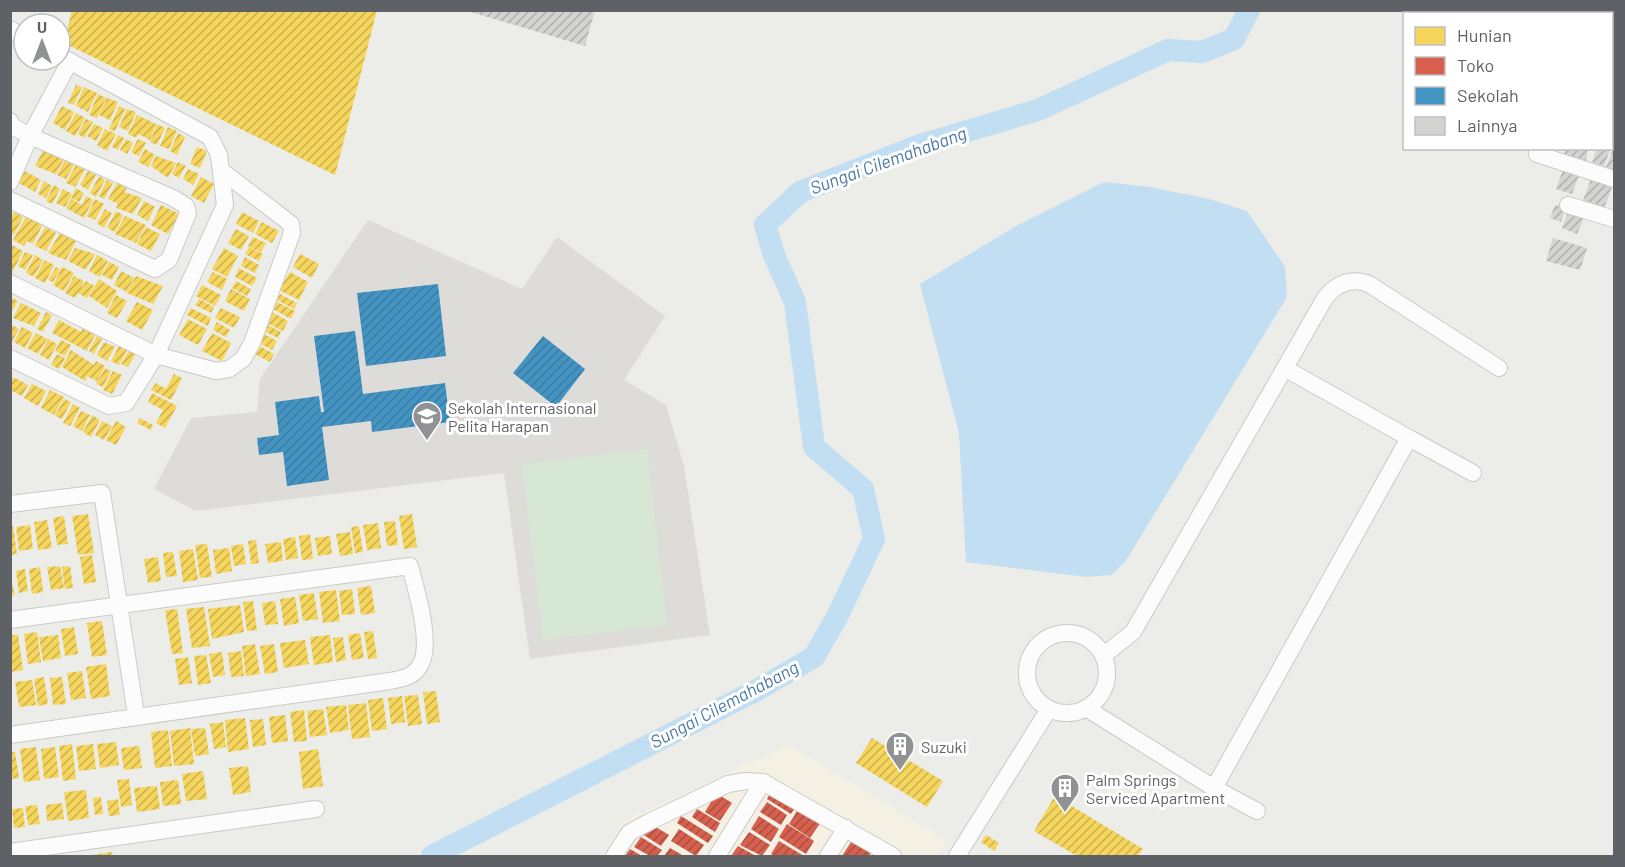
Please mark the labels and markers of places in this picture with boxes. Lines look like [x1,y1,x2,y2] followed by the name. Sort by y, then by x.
[448,398,596,435] place label: Sekolah Internasional Pelita Harapan
[411,400,443,442] school or university icon: Sekolah Internasional Pelita Harapan
[884,730,916,772] building icon: Suzuki
[921,737,967,756] place label: Suzuki
[1086,770,1225,807] place label: Palm Springs Serviced Apartment
[1049,772,1081,814] building icon: Palm Springs Serviced Apartment

